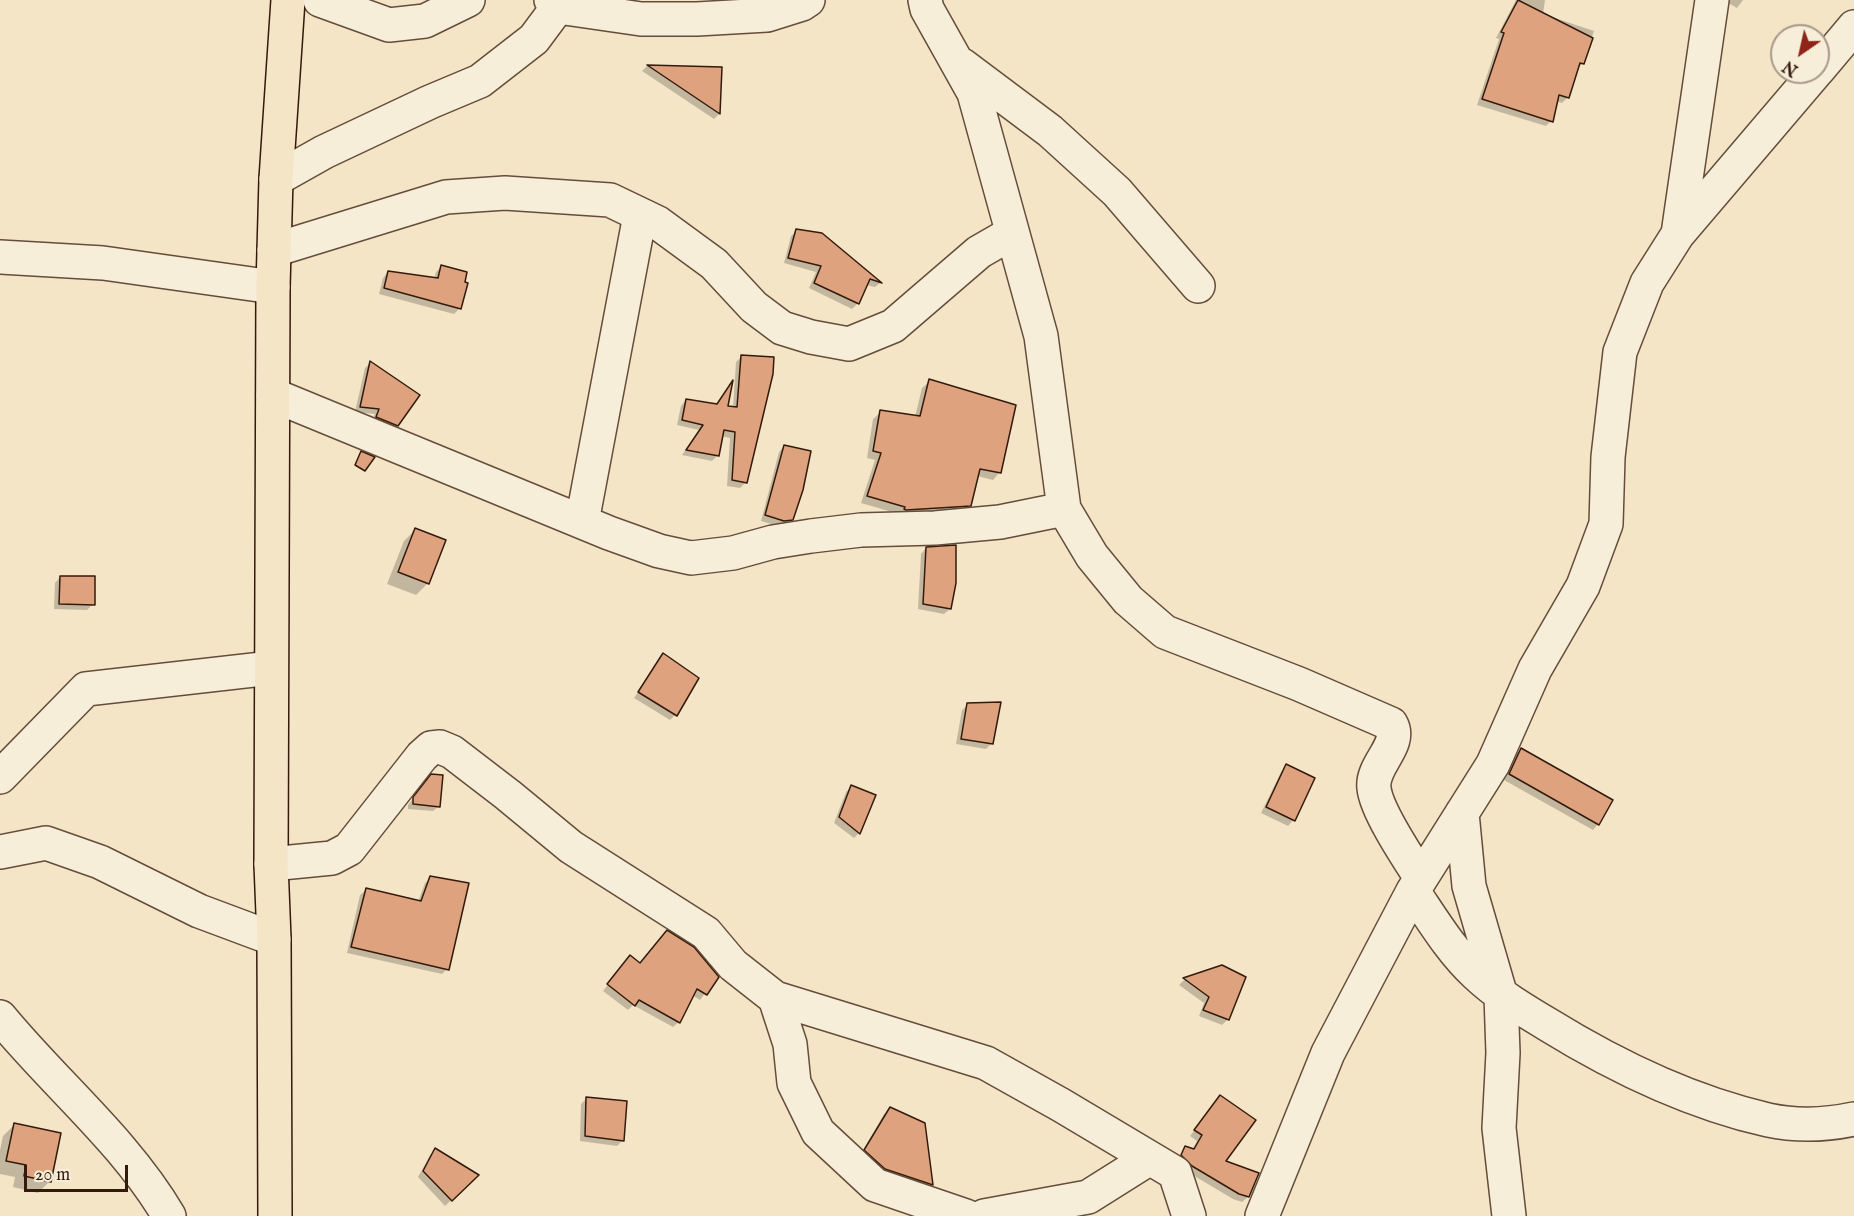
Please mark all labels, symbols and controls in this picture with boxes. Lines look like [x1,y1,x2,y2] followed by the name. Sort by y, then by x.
[1770,24,1830,84] north arrow
[1780,55,1802,79] text: N
[27,1153,130,1191] scale bar
[35,1164,70,1187] text: 20 m

